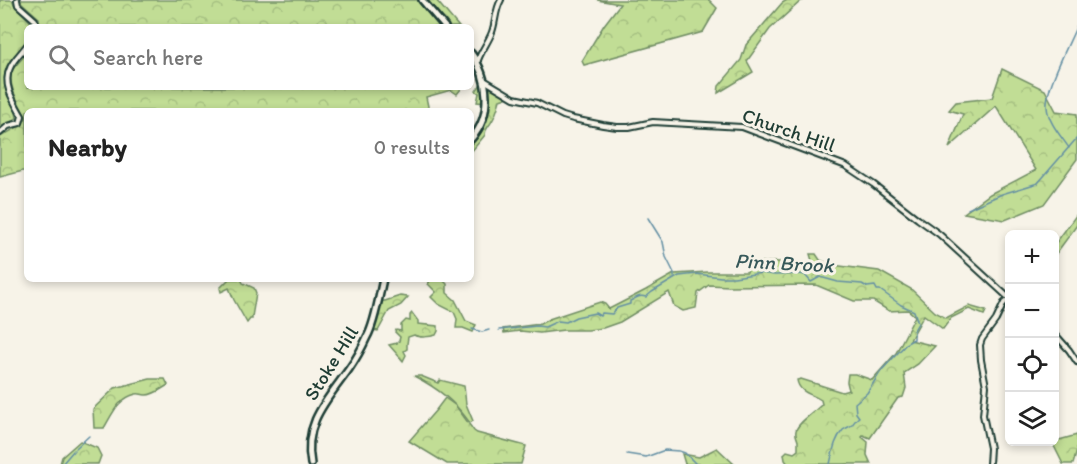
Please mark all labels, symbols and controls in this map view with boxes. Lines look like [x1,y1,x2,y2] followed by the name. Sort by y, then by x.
[24,24,474,90] search box
[45,41,78,74] icon: search
[93,44,203,71] text: Search here
[739,103,839,157] street label: Church Hill
[48,131,127,163] text: Nearby
[374,135,450,159] text: 0 results
[1005,230,1059,446] map controls
[1005,230,1059,284] button: +
[734,247,835,278] water label: Pinn Brook
[1005,284,1059,338] button: −
[299,321,363,405] street label: Stoke Hill
[1005,338,1059,392] button: locate
[1005,392,1059,446] button: layers

